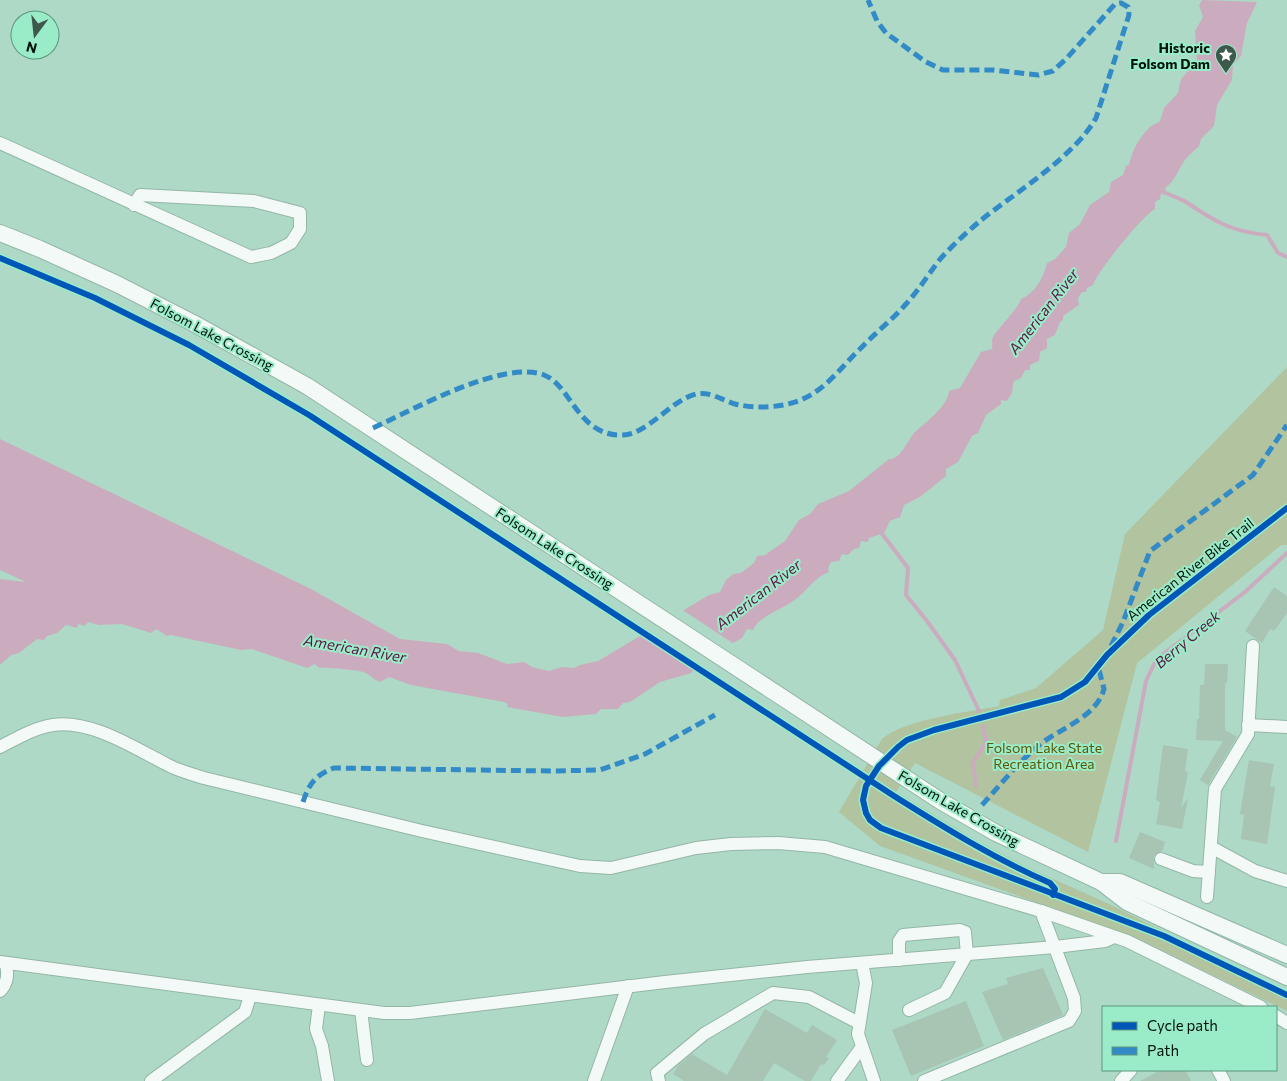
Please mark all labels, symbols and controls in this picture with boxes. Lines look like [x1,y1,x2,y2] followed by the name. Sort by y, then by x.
[10,10,60,60] north arrow
[24,38,39,58] text: N
[1130,39,1210,72] place label: Historic Folsom Dam
[1214,43,1238,74] place icon: Historic Folsom Dam
[1003,264,1083,358] water label: American River
[148,294,277,374] street label: Folsom Lake Crossing
[493,504,617,593] street label: Folsom Lake Crossing
[1123,514,1257,624] street label: American River Bike Trail
[711,554,805,634] water label: American River
[1151,606,1224,672] water label: Berry Creek
[302,630,408,666] water label: American River
[986,739,1102,772] park label: Folsom Lake State Recreation Area
[895,766,1023,850] street label: Folsom Lake Crossing
[1102,1006,1277,1071] legend
[1147,1016,1218,1034] text: Cycle path
[1147,1041,1179,1059] text: Path

